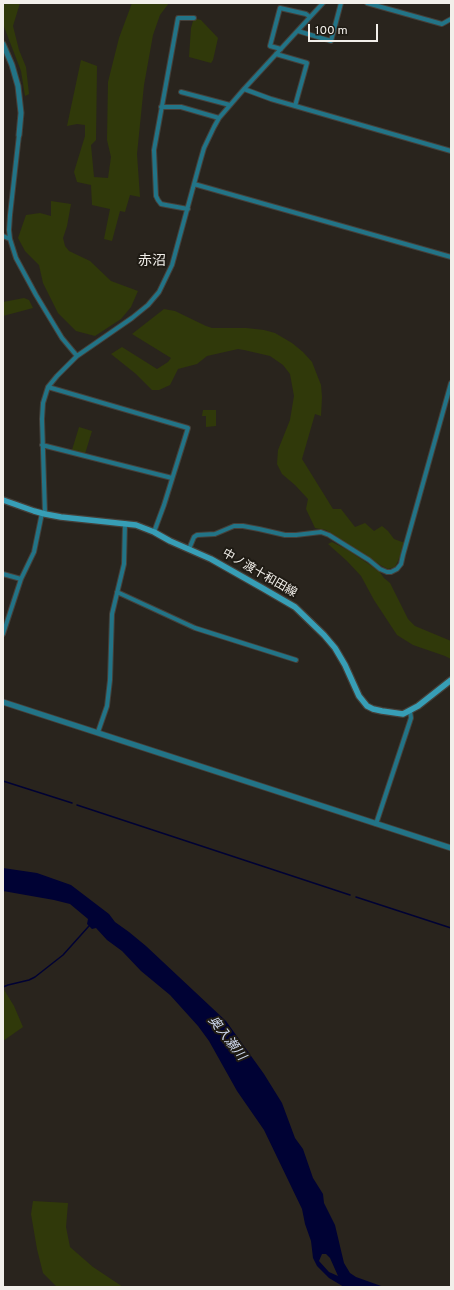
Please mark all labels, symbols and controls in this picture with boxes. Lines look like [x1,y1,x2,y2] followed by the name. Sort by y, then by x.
[310,16,380,42] scale bar
[315,23,348,39] text: 100 m
[138,254,166,270] district label: 赤沼
[219,547,299,601] street label: 中ノ渡十和田線
[204,1014,248,1064] water label: 奥入瀬川

